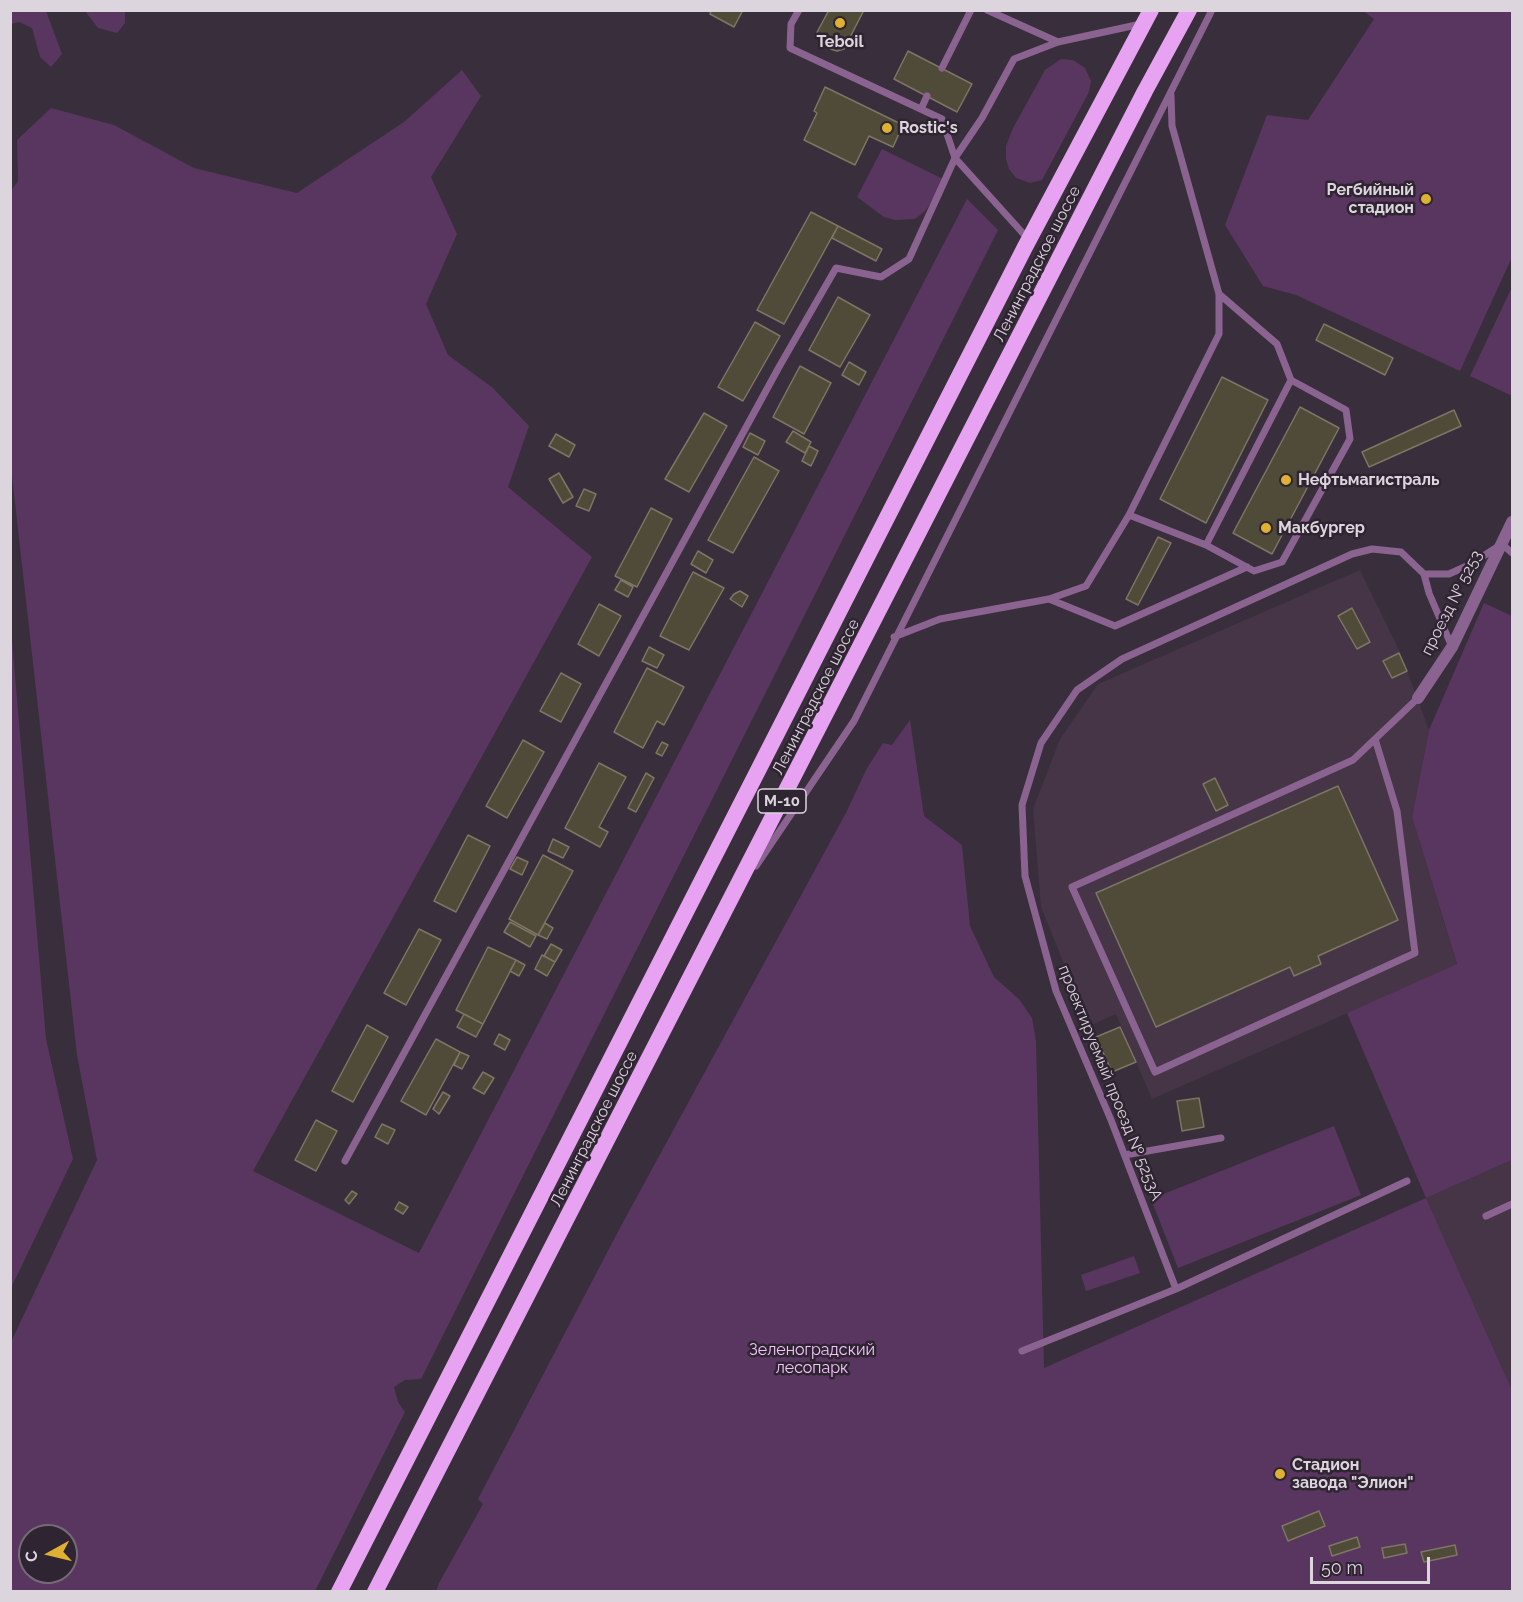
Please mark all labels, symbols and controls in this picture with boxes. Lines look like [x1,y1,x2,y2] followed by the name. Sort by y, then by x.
[833,16,847,30] marker: Teboil
[817,32,863,52] place label: Teboil
[899,118,958,138] place label: Rostic's
[880,121,894,135] marker: Rostic's
[1326,180,1414,218] place label: Регбийный стадион
[989,183,1085,345] street label: Ленинградское шоссе
[1419,192,1433,206] marker: Регбийный стадион
[1298,470,1440,490] place label: Нефтьмагистраль
[1279,473,1293,487] marker: Нефтьмагистраль
[1278,518,1365,538] place label: Макбургер
[1259,521,1273,535] marker: Макбургер
[1417,547,1487,659] street label: проезд № 5253
[768,616,864,778] street label: Ленинградское шоссе
[758,789,806,813] road number: М-10
[1054,962,1166,1204] street label: проектируемый проезд № 5253А
[546,1048,642,1210] street label: Ленинградское шоссе
[749,1340,875,1378] park label: Зеленоградский лесопарк
[1292,1455,1413,1493] place label: Стадион завода "Элион"
[1273,1467,1287,1481] marker: Стадион завода "Элион"
[18,1524,78,1584] north arrow
[1313,1545,1433,1583] scale bar
[21,1550,42,1563] text: С
[1321,1557,1363,1578] text: 50 m

